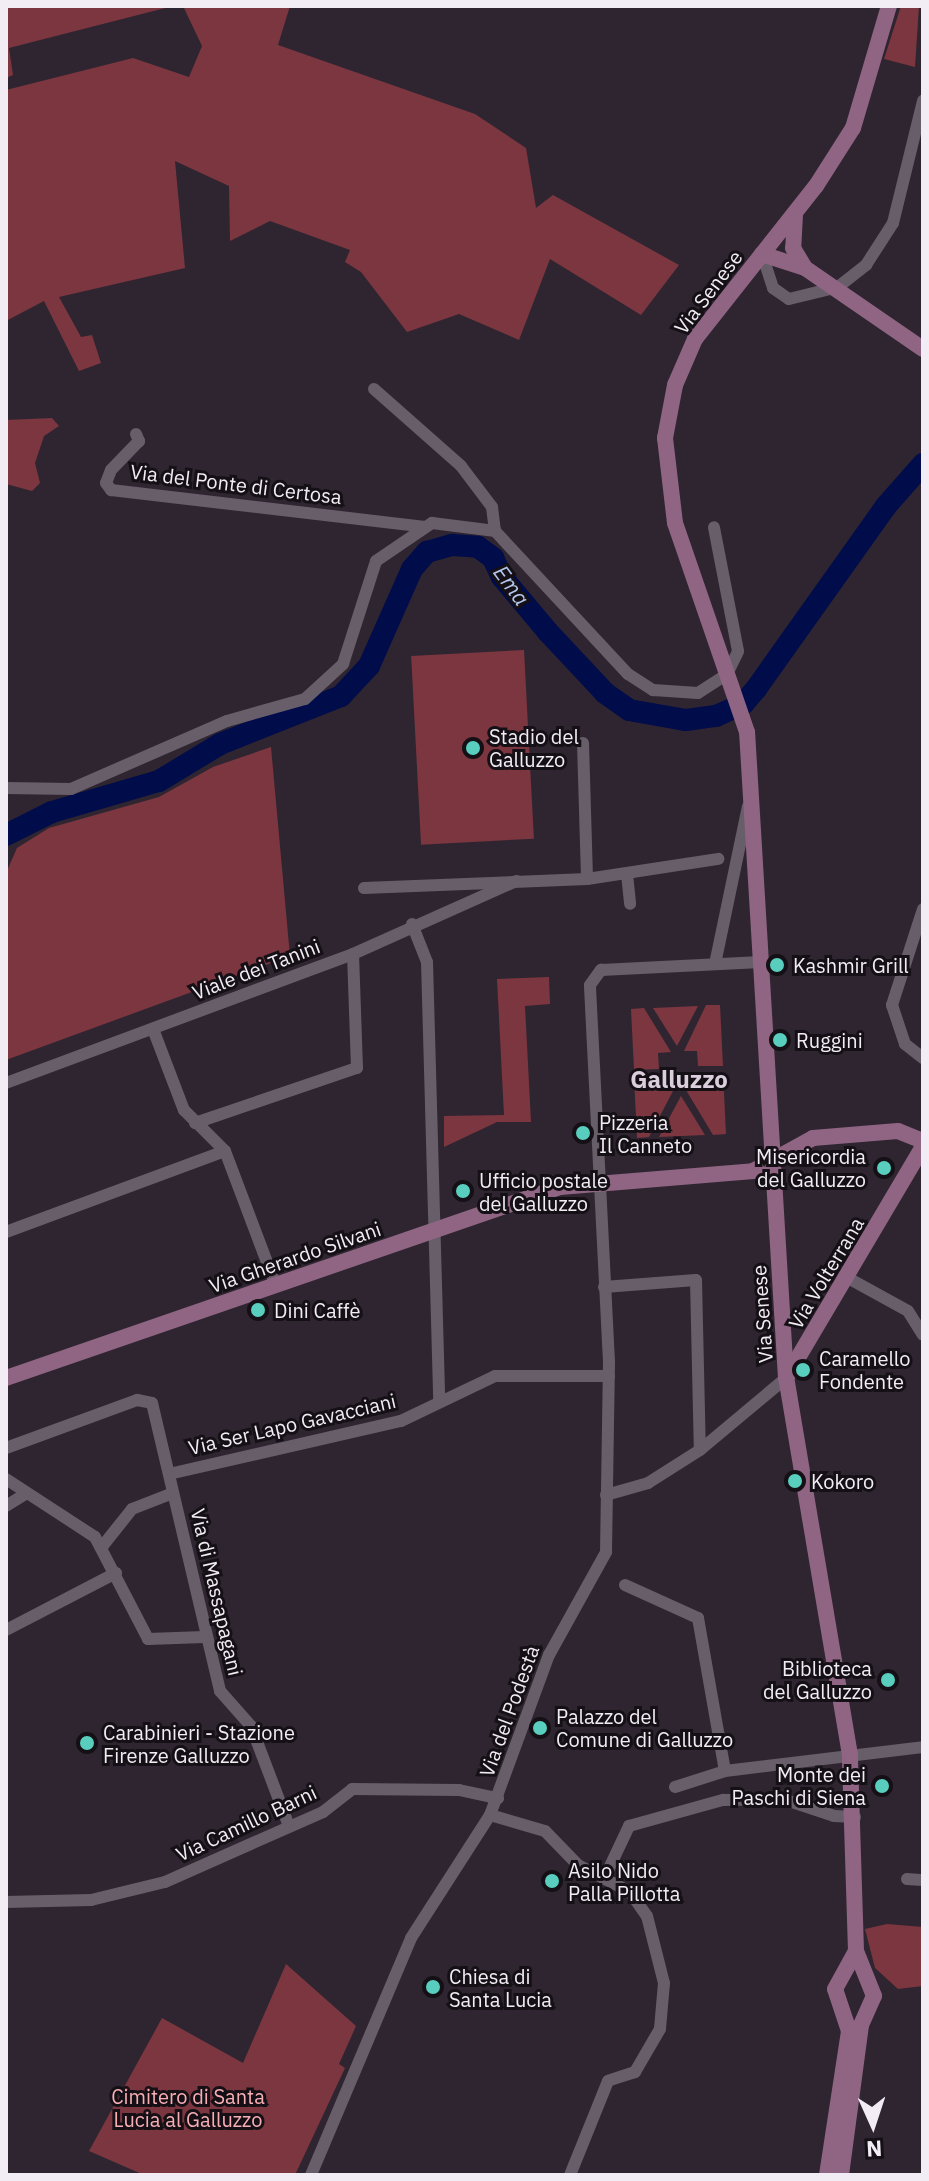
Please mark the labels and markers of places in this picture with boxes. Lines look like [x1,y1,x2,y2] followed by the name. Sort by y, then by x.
[489,724,579,771] place label: Stadio del Galluzzo
[464,739,482,757] marker: Stadio del Galluzzo
[793,953,909,977] place label: Kashmir Grill
[768,956,786,974] marker: Kashmir Grill
[796,1028,863,1052] place label: Ruggini
[771,1031,789,1049] marker: Ruggini
[599,1110,692,1157] place label: Pizzeria Il Canneto
[574,1124,592,1142] marker: Pizzeria Il Canneto
[756,1144,866,1191] place label: Misericordia del Galluzzo
[873,1157,895,1179] marker: Misericordia del Galluzzo
[479,1168,608,1215] place label: Ufficio postale del Galluzzo
[454,1182,472,1200] marker: Ufficio postale del Galluzzo
[274,1298,360,1322] place label: Dini Caffè
[249,1301,267,1319] marker: Dini Caffè
[819,1346,910,1393] place label: Caramello Fondente
[794,1361,812,1379] marker: Caramello Fondente
[811,1469,874,1493] place label: Kokoro
[786,1472,804,1490] marker: Kokoro
[763,1656,872,1703] place label: Biblioteca del Galluzzo
[879,1671,897,1689] marker: Biblioteca del Galluzzo
[556,1704,733,1751] place label: Palazzo del Comune di Galluzzo
[531,1719,549,1737] marker: Palazzo del Comune di Galluzzo
[103,1720,295,1767] place label: Carabinieri - Stazione Firenze Galluzzo
[78,1734,96,1752] marker: Carabinieri - Stazione Firenze Galluzzo
[732,1762,866,1809] place label: Monte dei Paschi di Siena
[873,1777,891,1795] marker: Monte dei Paschi di Siena
[568,1858,680,1905] place label: Asilo Nido Palla Pillotta
[543,1872,561,1890] marker: Asilo Nido Palla Pillotta
[449,1964,552,2011] place label: Chiesa di Santa Lucia
[424,1978,442,1996] marker: Chiesa di Santa Lucia

